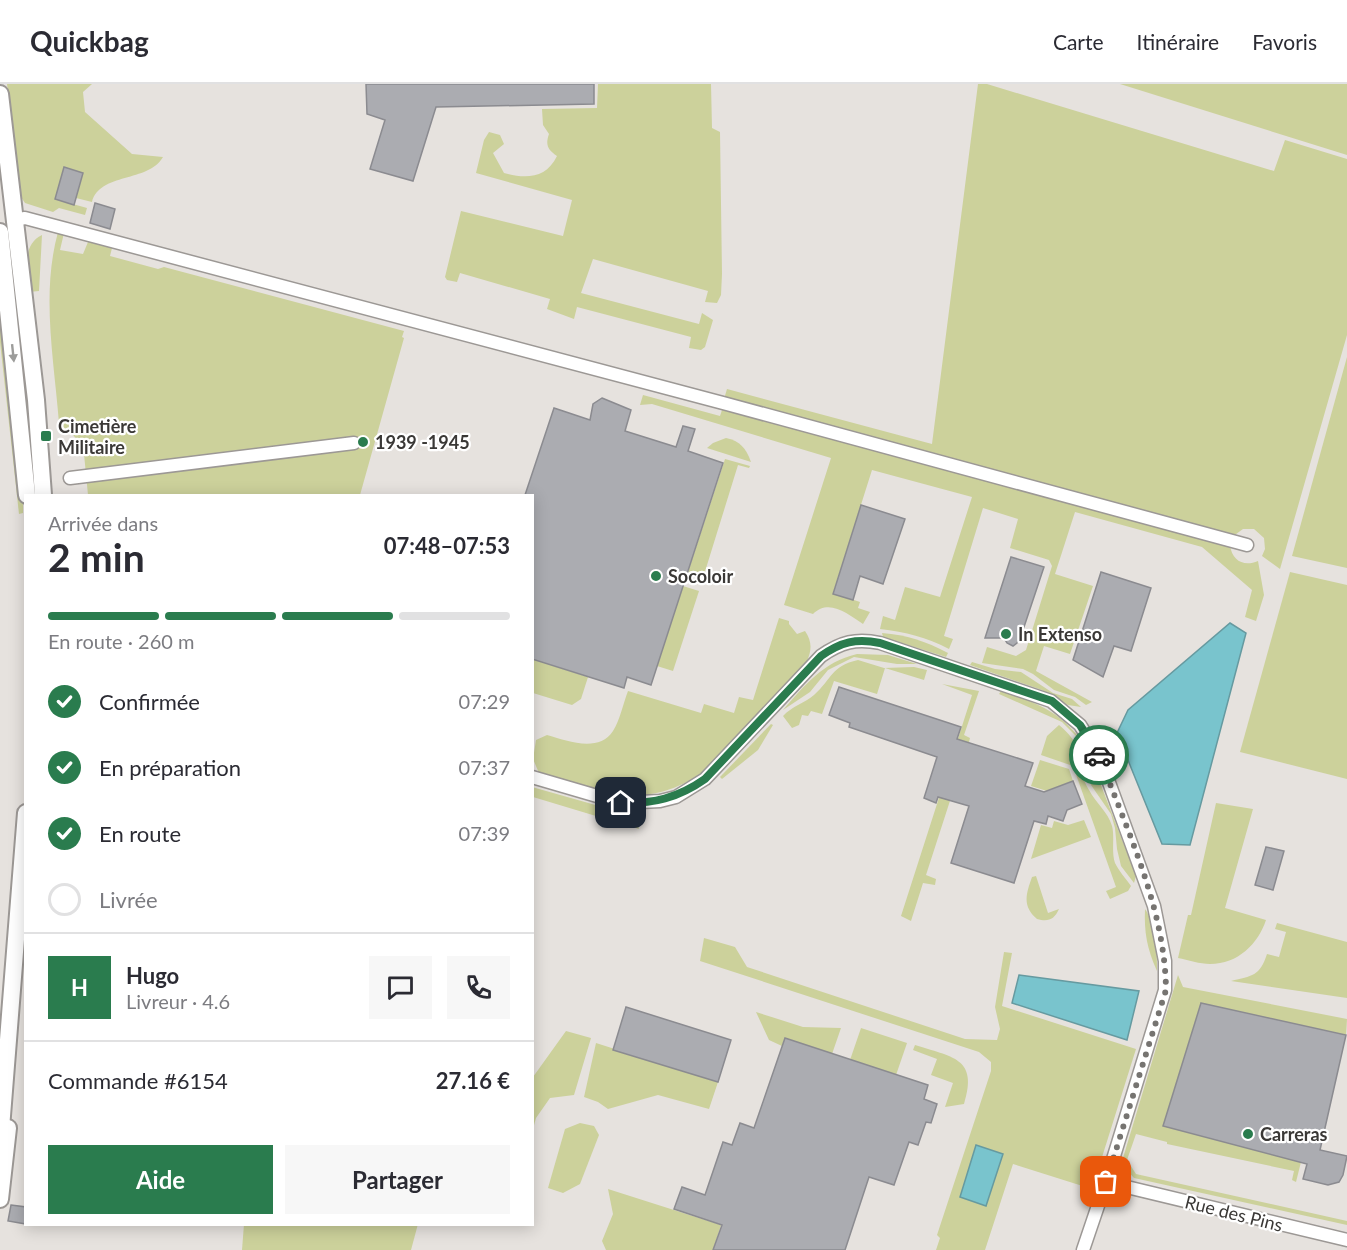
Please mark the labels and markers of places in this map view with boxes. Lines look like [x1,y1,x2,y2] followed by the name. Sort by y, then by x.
[58,415,137,458] place label: Cimetière Militaire
[39,429,53,443] marker: Cimetière Militaire
[375,431,470,453] place label: 1939 -1945
[356,435,370,449] marker: 1939 -1945
[668,565,733,587] place label: Socoloir
[649,569,663,583] marker: Socoloir
[1018,623,1102,645] place label: In Extenso
[999,627,1013,641] marker: In Extenso
[595,777,646,828] pin
[1260,1123,1328,1145] place label: Carreras
[1241,1127,1255,1141] marker: Carreras
[1080,1156,1131,1207] pin

